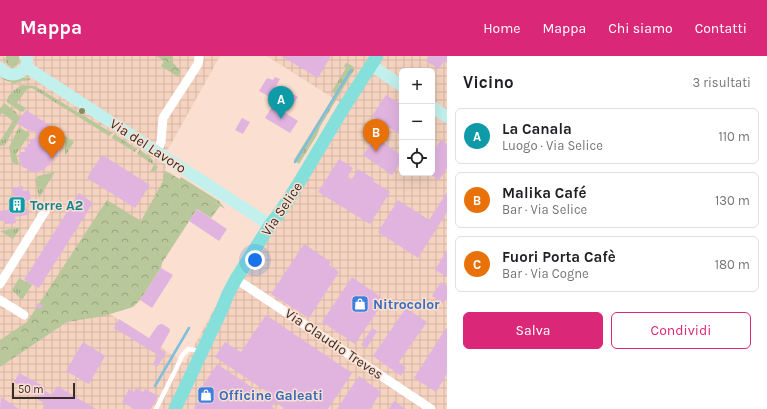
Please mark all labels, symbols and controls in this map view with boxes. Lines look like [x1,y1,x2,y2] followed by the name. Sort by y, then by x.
[20,17,82,39] text: Mappa
[483,20,520,37] text: Home
[542,20,586,37] text: Mappa
[608,20,673,37] text: Chi siamo
[695,20,747,37] text: Contatti
[399,68,435,176] map controls
[399,68,435,104] button: +
[463,72,514,92] text: Vicino
[693,75,751,90] text: 3 risultati
[268,86,294,119] pin: A
[399,104,435,140] button: −
[107,115,189,177] street label: Via del Lavoro
[363,119,389,152] pin: B
[502,120,572,138] text: La Canala
[39,126,65,159] pin: C
[473,129,481,144] text: A
[718,129,750,144] text: 110 m
[502,138,603,153] text: Luogo · Via Selice
[399,140,435,176] button: locate
[258,179,306,239] street label: Via Selice
[502,184,587,202] text: Malika Café
[473,193,481,208] text: B
[715,193,750,208] text: 130 m
[7,195,27,215] building icon: Torre A2
[30,197,83,214] place label: Torre A2
[502,202,587,217] text: Bar · Via Selice
[502,248,616,266] text: Fuori Porta Cafè
[245,250,265,270] your location
[473,257,481,272] text: C
[715,257,750,272] text: 180 m
[502,266,589,281] text: Bar · Via Cogne
[350,294,370,314] shop icon: Nitrocolor
[373,296,440,313] place label: Nitrocolor
[282,305,386,383] street label: Via Claudio Treves
[463,312,603,349] button: Salva
[611,312,751,349] button: Condividi
[12,381,75,400] scale bar
[18,383,44,396] text: 50 m
[196,385,216,405] shop icon: Officine Galeati
[219,387,323,404] place label: Officine Galeati

